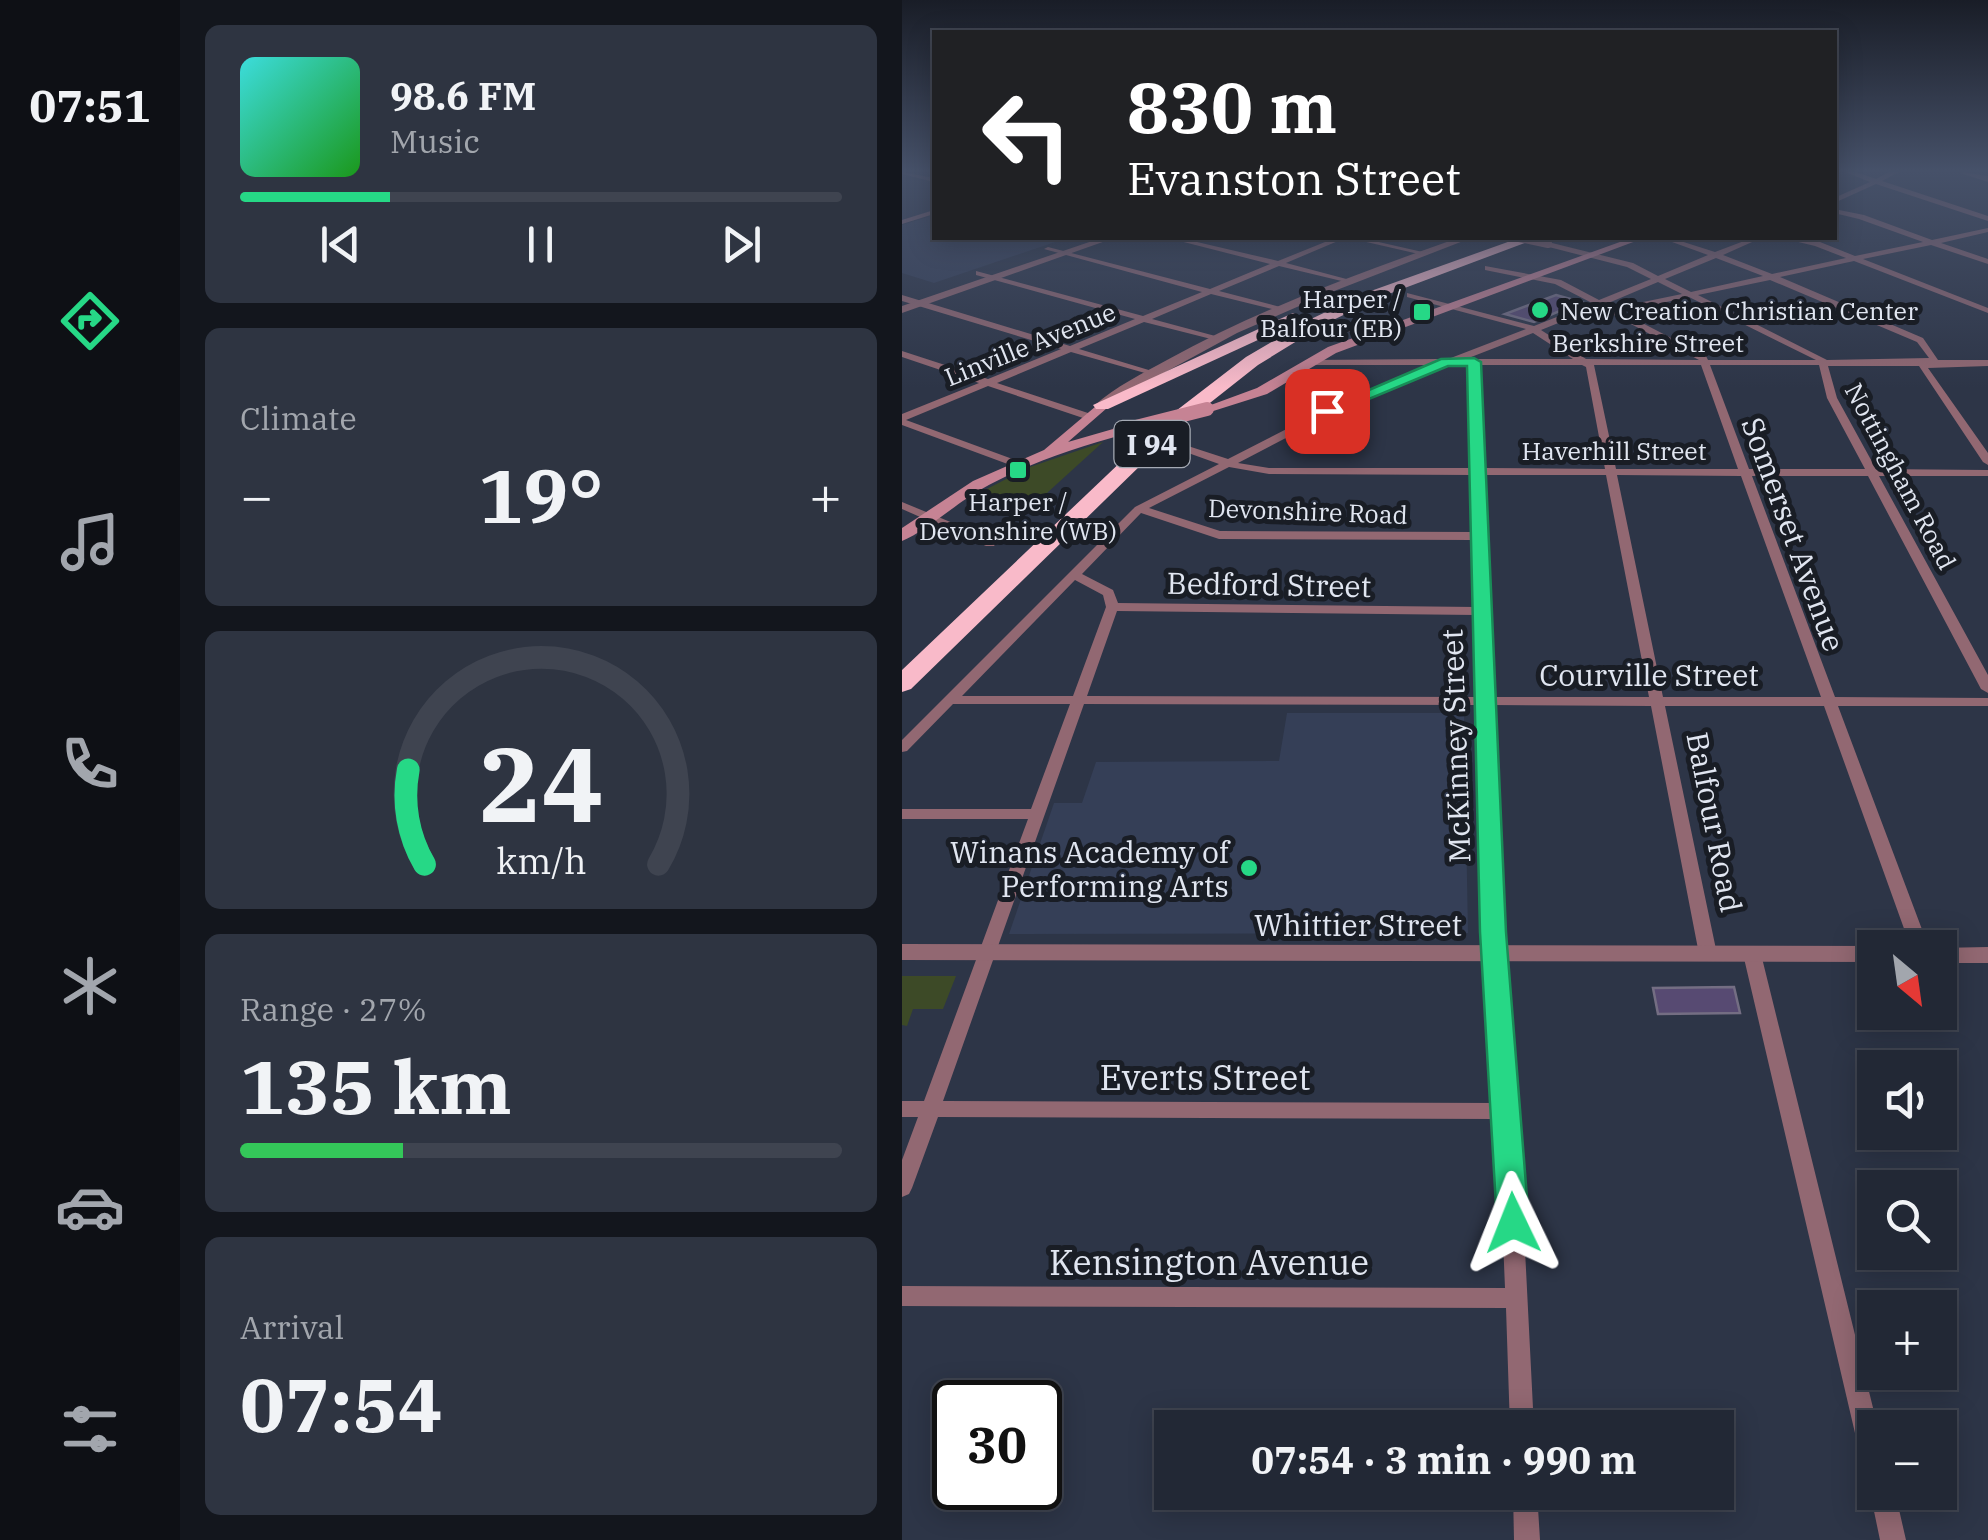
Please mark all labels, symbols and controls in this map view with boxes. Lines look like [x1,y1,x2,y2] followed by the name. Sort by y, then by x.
[1127,61,1337,152] text: 830 m
[962,70,1092,200] icon: left
[390,71,536,120] text: 98.6 FM
[29,76,151,134] text: 07:51
[390,120,480,162] text: Music
[1127,149,1461,207] text: Evanston Street
[313,217,368,272] icon: previous
[513,217,568,272] icon: pause
[714,217,769,272] icon: next
[1260,282,1402,344] place label: Harper / Balfour (EB)
[55,286,125,356] icon: directions
[1560,294,1918,327] place label: New Creation Christian Center
[940,295,1120,393] street label: Linville Avenue
[1529,299,1551,321] marker: New Creation Christian Center
[1411,301,1433,323] marker: Harper / Balfour (EB)
[1552,326,1744,359] street label: Berkshire Street
[1285,369,1370,454] pin
[1838,377,1964,575] street label: Nottingham Road
[1300,384,1355,439] icon: arrive
[240,397,357,439] text: Climate
[1734,412,1854,656] street label: Somerset Avenue
[1114,421,1190,467] road number: I 94
[1521,434,1707,467] street label: Haverhill Street
[478,446,604,544] text: 19°
[1007,459,1029,481] marker: Harper / Devonshire (WB)
[240,460,273,531] text: −
[809,460,842,531] text: +
[919,485,1117,547] place label: Harper / Devonshire (WB)
[1208,491,1408,531] street label: Devonshire Road
[55,507,125,577] icon: music
[1166,563,1372,605] street label: Bedford Street
[1431,628,1479,864] street label: McKinney Street
[1539,655,1759,694] street label: Courville Street
[479,715,603,851] text: 24
[55,729,125,799] icon: phone
[1678,729,1752,915] street label: Balfour Road
[950,832,1231,905] place label: Winans Academy of Performing Arts
[496,837,586,884] text: km/h
[1238,857,1260,879] marker: Winans Academy of Performing Arts
[1254,905,1462,944] street label: Whittier Street
[1857,930,1957,1030] north arrow
[1857,930,1957,1510] map controls
[55,951,125,1021] icon: climate
[240,988,427,1030] text: Range · 27%
[240,1037,512,1135] text: 135 km
[1857,1050,1957,1150] button: sound
[1099,1054,1311,1100] street label: Everts Street
[1857,1170,1957,1270] button: search
[1461,1171,1565,1275] position arrow
[55,1172,125,1242] icon: car
[1049,1239,1369,1285] street label: Kensington Avenue
[1857,1290,1957,1390] button: +
[240,1306,344,1348] text: Arrival
[240,1355,443,1453] text: 07:54
[932,1380,1062,1510] speed limit sign: 30
[55,1394,125,1464] icon: filters
[1857,1410,1957,1510] button: −
[1251,1435,1637,1484] text: 07:54 · 3 min · 990 m

